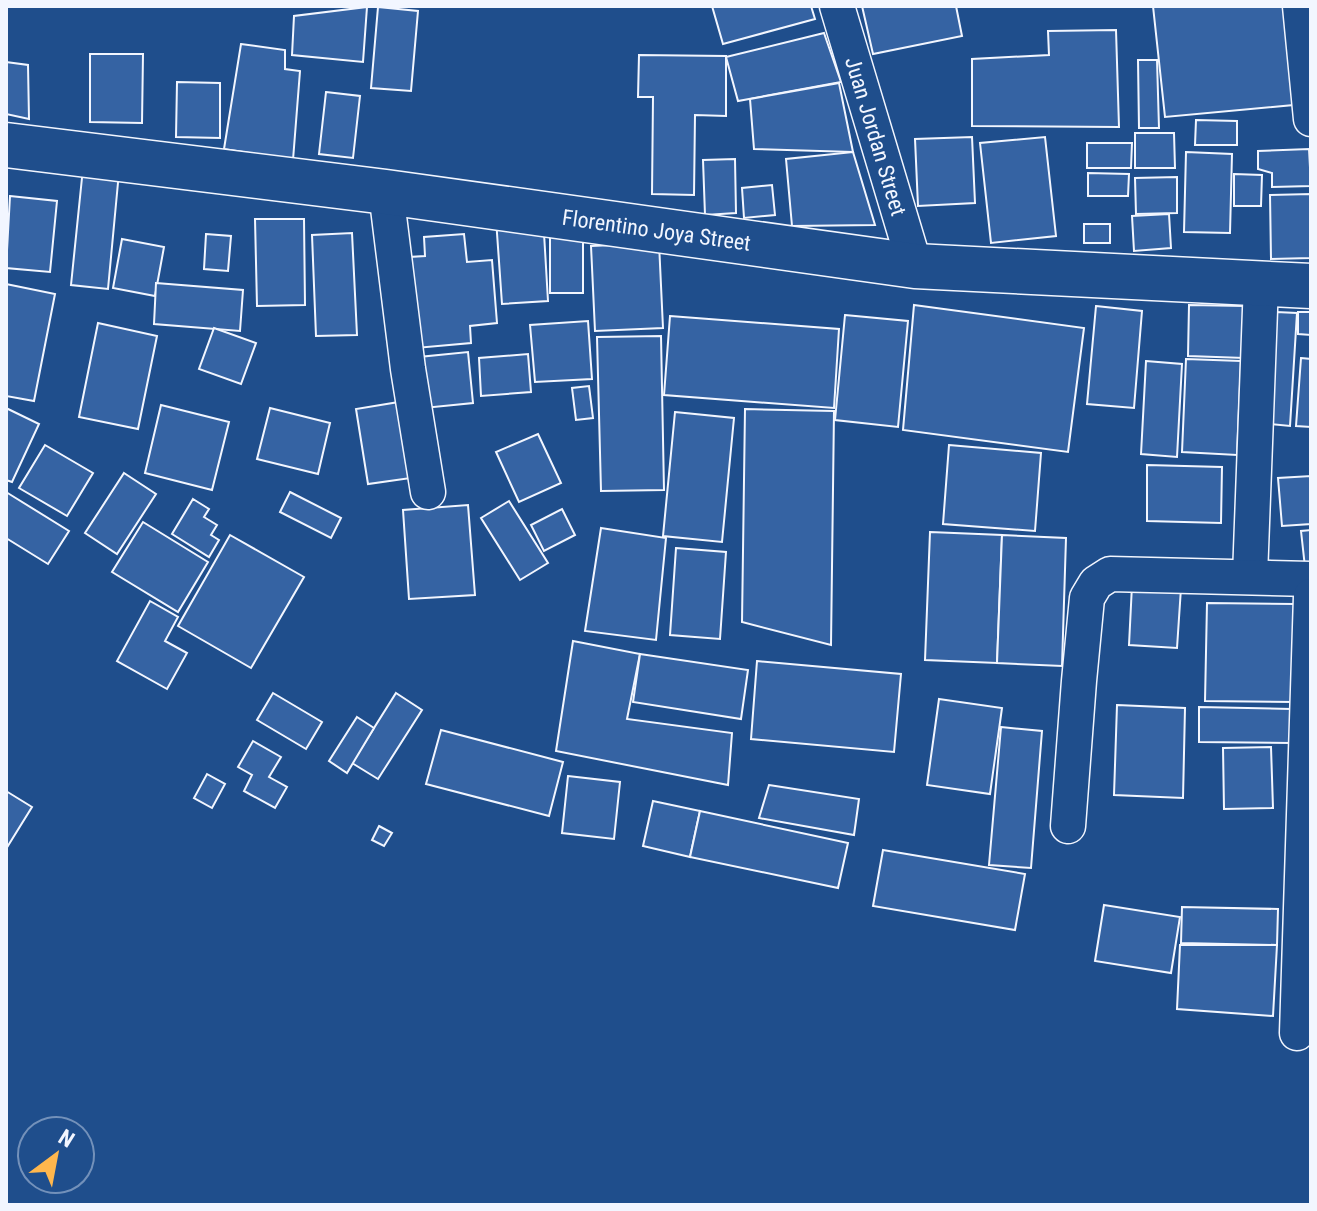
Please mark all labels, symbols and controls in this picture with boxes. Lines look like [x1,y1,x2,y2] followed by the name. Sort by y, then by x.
[840,54,912,219] street label: Juan Jordan Street
[561,204,752,255] street label: Florentino Joya Street
[16,1115,96,1195] north arrow
[54,1124,79,1153] text: N

